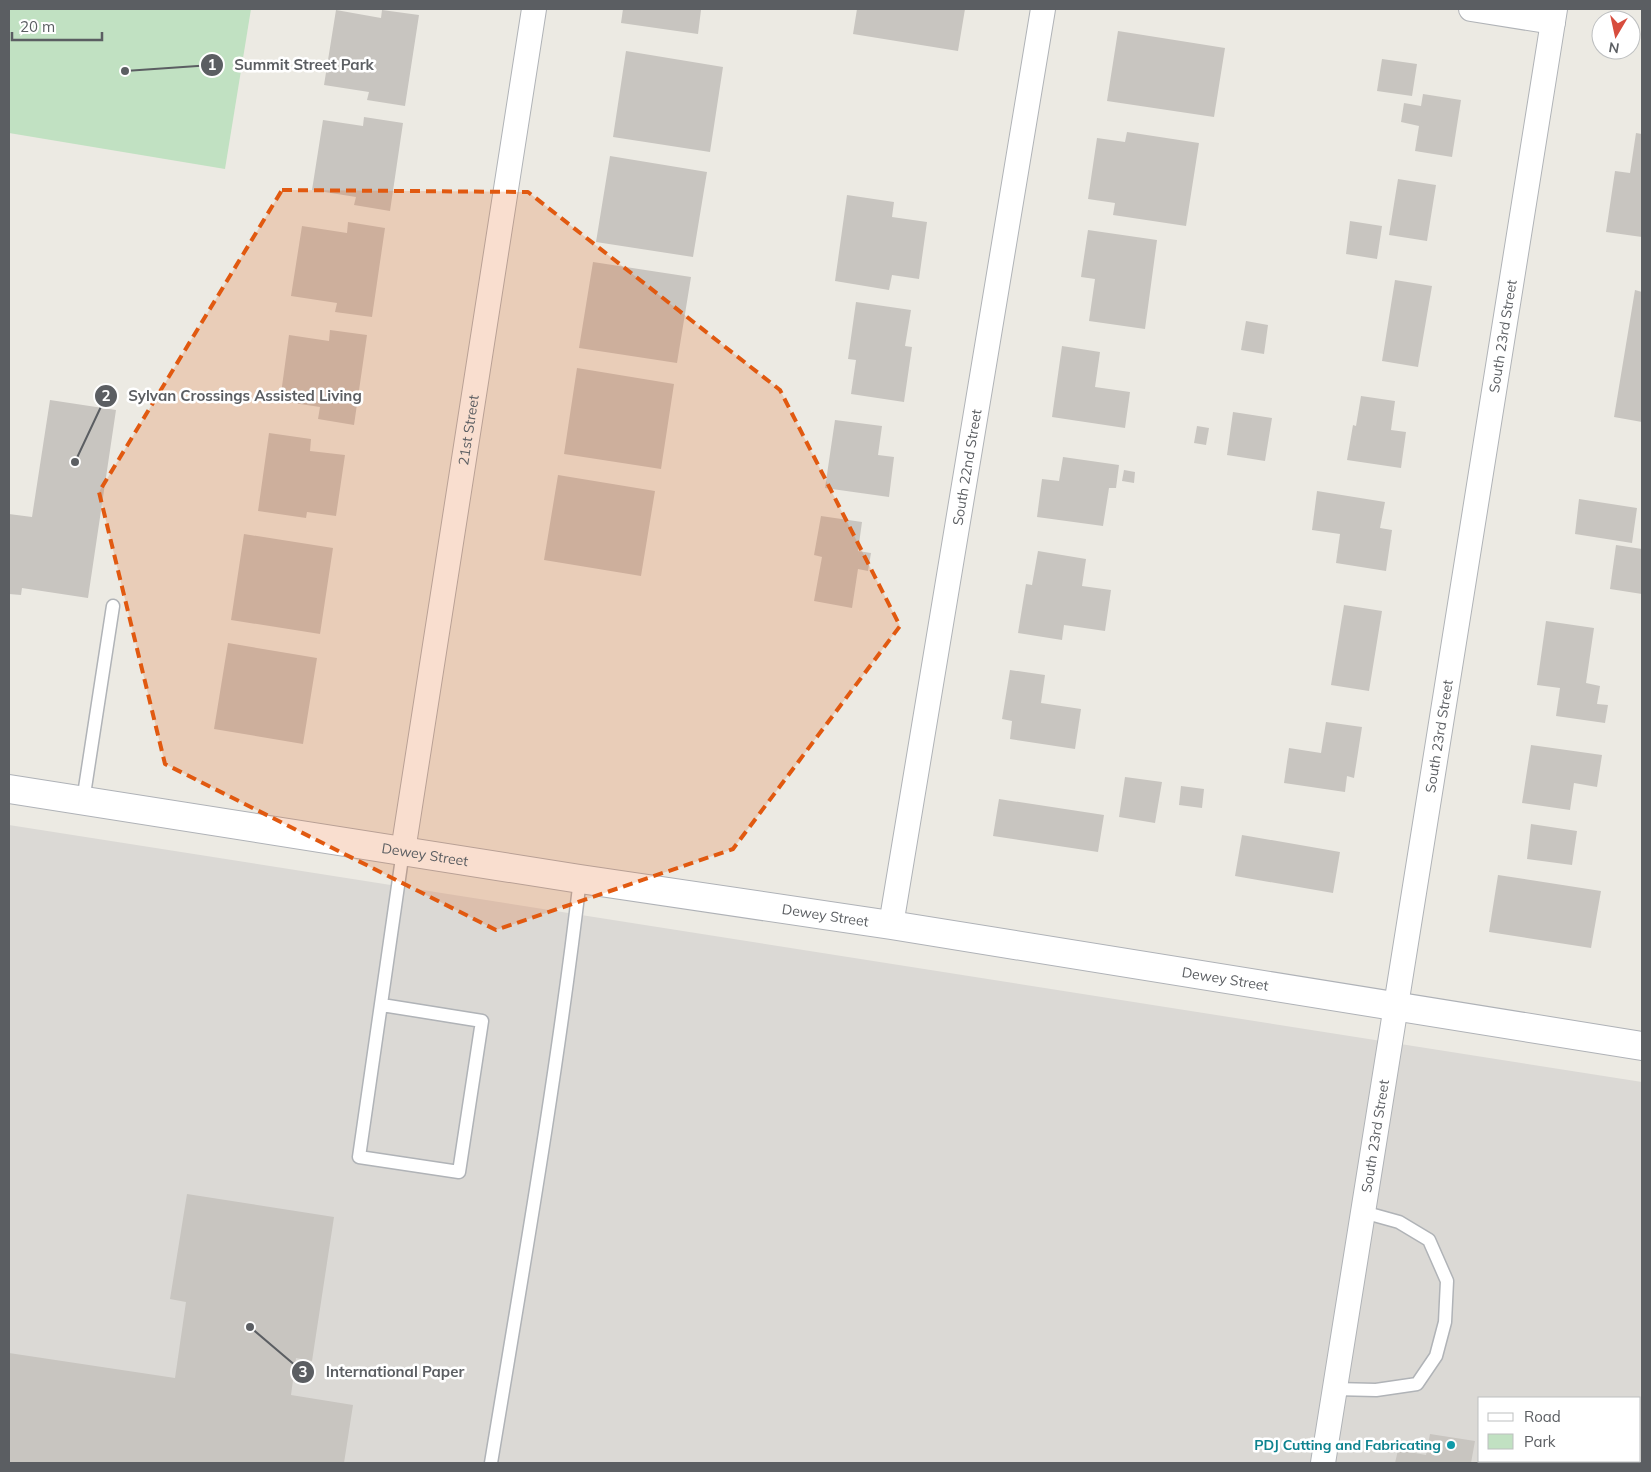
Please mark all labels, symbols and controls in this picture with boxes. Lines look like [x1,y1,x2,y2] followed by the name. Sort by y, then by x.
[12,10,102,42] scale bar
[1591,10,1641,60] north arrow
[20,17,55,36] text: 20 m
[1607,38,1621,58] text: N
[199,50,384,80] callout: Summit Street Park
[207,55,217,74] text: 1
[234,55,375,74] text: Summit Street Park
[1485,278,1521,394] street label: South 23rd Street
[94,381,372,411] callout: Sylvan Crossings Assisted Living
[101,386,111,405] text: 2
[128,386,362,405] text: Sylvan Crossings Assisted Living
[454,394,483,467] street label: 21st Street
[948,408,985,527] street label: South 22nd Street
[1421,678,1457,794] street label: South 23rd Street
[380,839,470,870] street label: Dewey Street
[781,900,870,931] street label: Dewey Street
[1181,963,1270,995] street label: Dewey Street
[1357,1078,1393,1194] street label: South 23rd Street
[291,1357,474,1387] callout: International Paper
[298,1362,308,1381] text: 3
[326,1362,464,1381] text: International Paper
[1478,1397,1641,1462] legend
[1524,1407,1561,1426] text: Road
[1524,1432,1556,1451] text: Park
[1254,1436,1441,1454] place label: PDJ Cutting and Fabricating
[1445,1439,1457,1451] marker: PDJ Cutting and Fabricating

